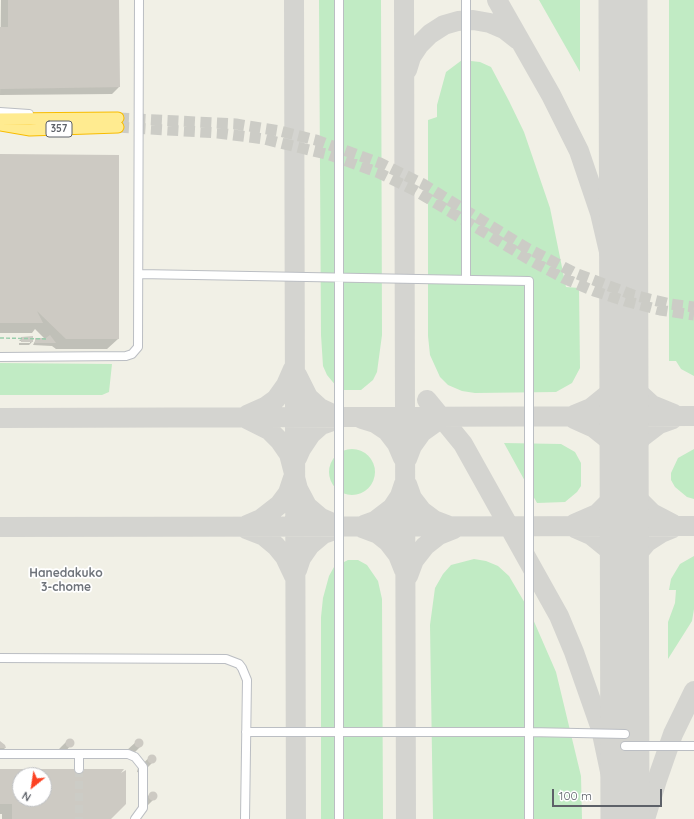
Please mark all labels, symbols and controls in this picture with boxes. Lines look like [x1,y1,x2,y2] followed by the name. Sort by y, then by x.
[46,121,72,137] road number: 357
[29,566,103,594] district label: Hanedakuko 3-chome
[12,767,52,807] north arrow
[554,781,664,807] scale bar
[19,788,34,805] text: N
[559,788,592,803] text: 100 m

